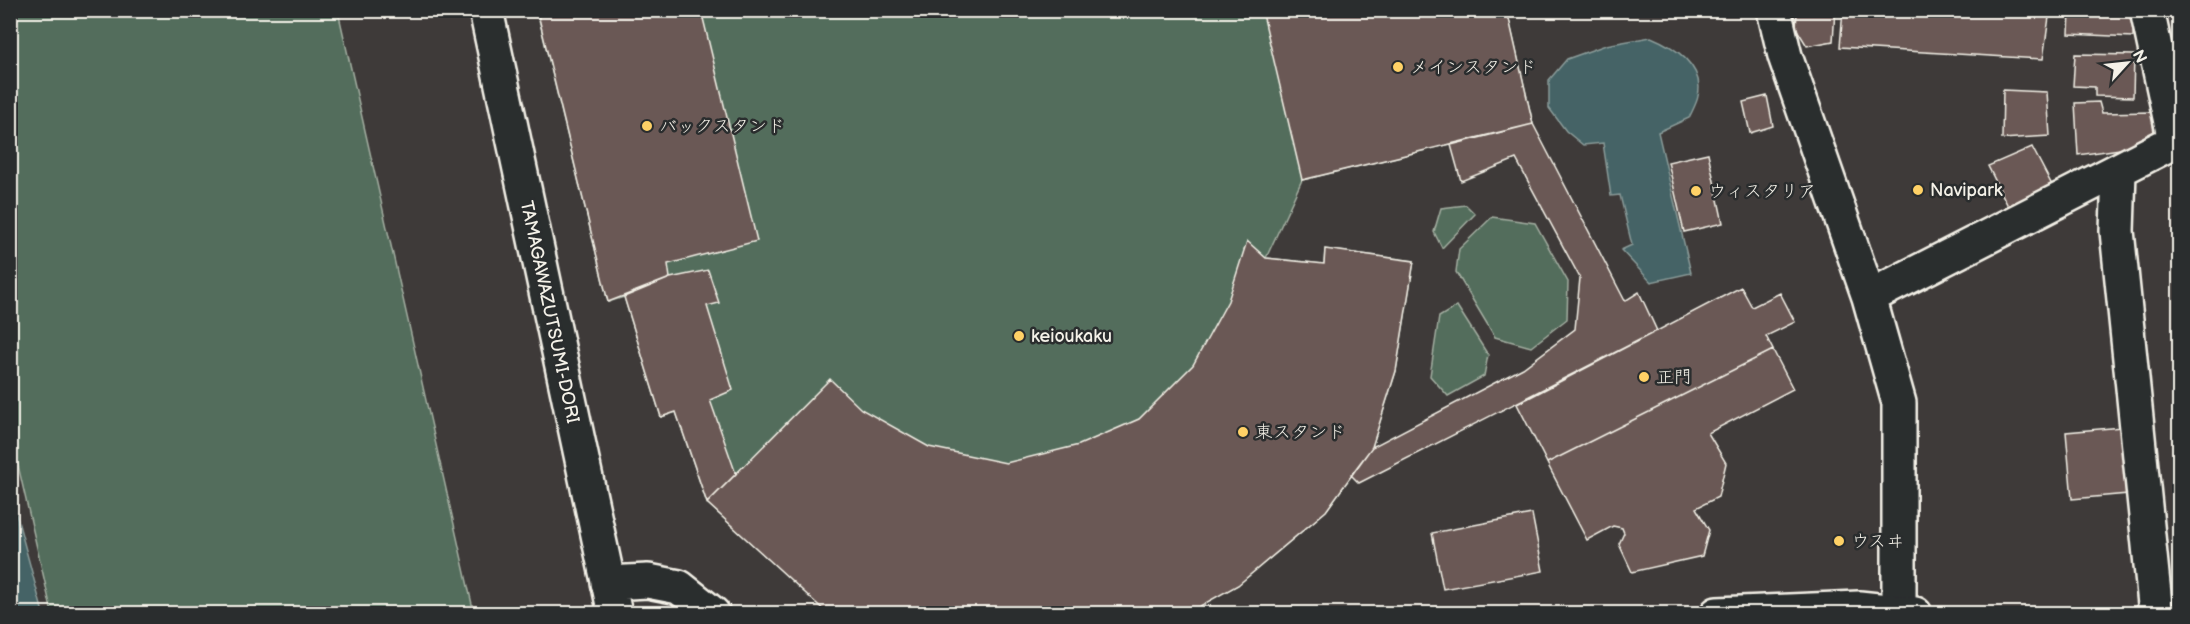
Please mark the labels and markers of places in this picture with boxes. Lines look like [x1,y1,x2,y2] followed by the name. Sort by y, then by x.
[1410,57,1536,78] place label: メインスタンド
[1391,60,1405,74] marker: メインスタンド
[659,116,785,137] place label: バックスタンド
[640,119,654,133] marker: バックスタンド
[1930,180,2003,201] place label: Navipark
[1708,181,1816,202] place label: ウィスタリア
[1911,183,1925,197] marker: Navipark
[1689,184,1703,198] marker: ウィスタリア
[1031,326,1112,347] place label: keioukaku
[1012,329,1026,343] marker: keioukaku
[1656,367,1692,388] place label: 正門
[1637,370,1651,384] marker: 正門
[1255,422,1345,443] place label: 東スタンド
[1236,425,1250,439] marker: 東スタンド
[1851,531,1904,552] place label: ウスヰ
[1832,534,1846,548] marker: ウスヰ

